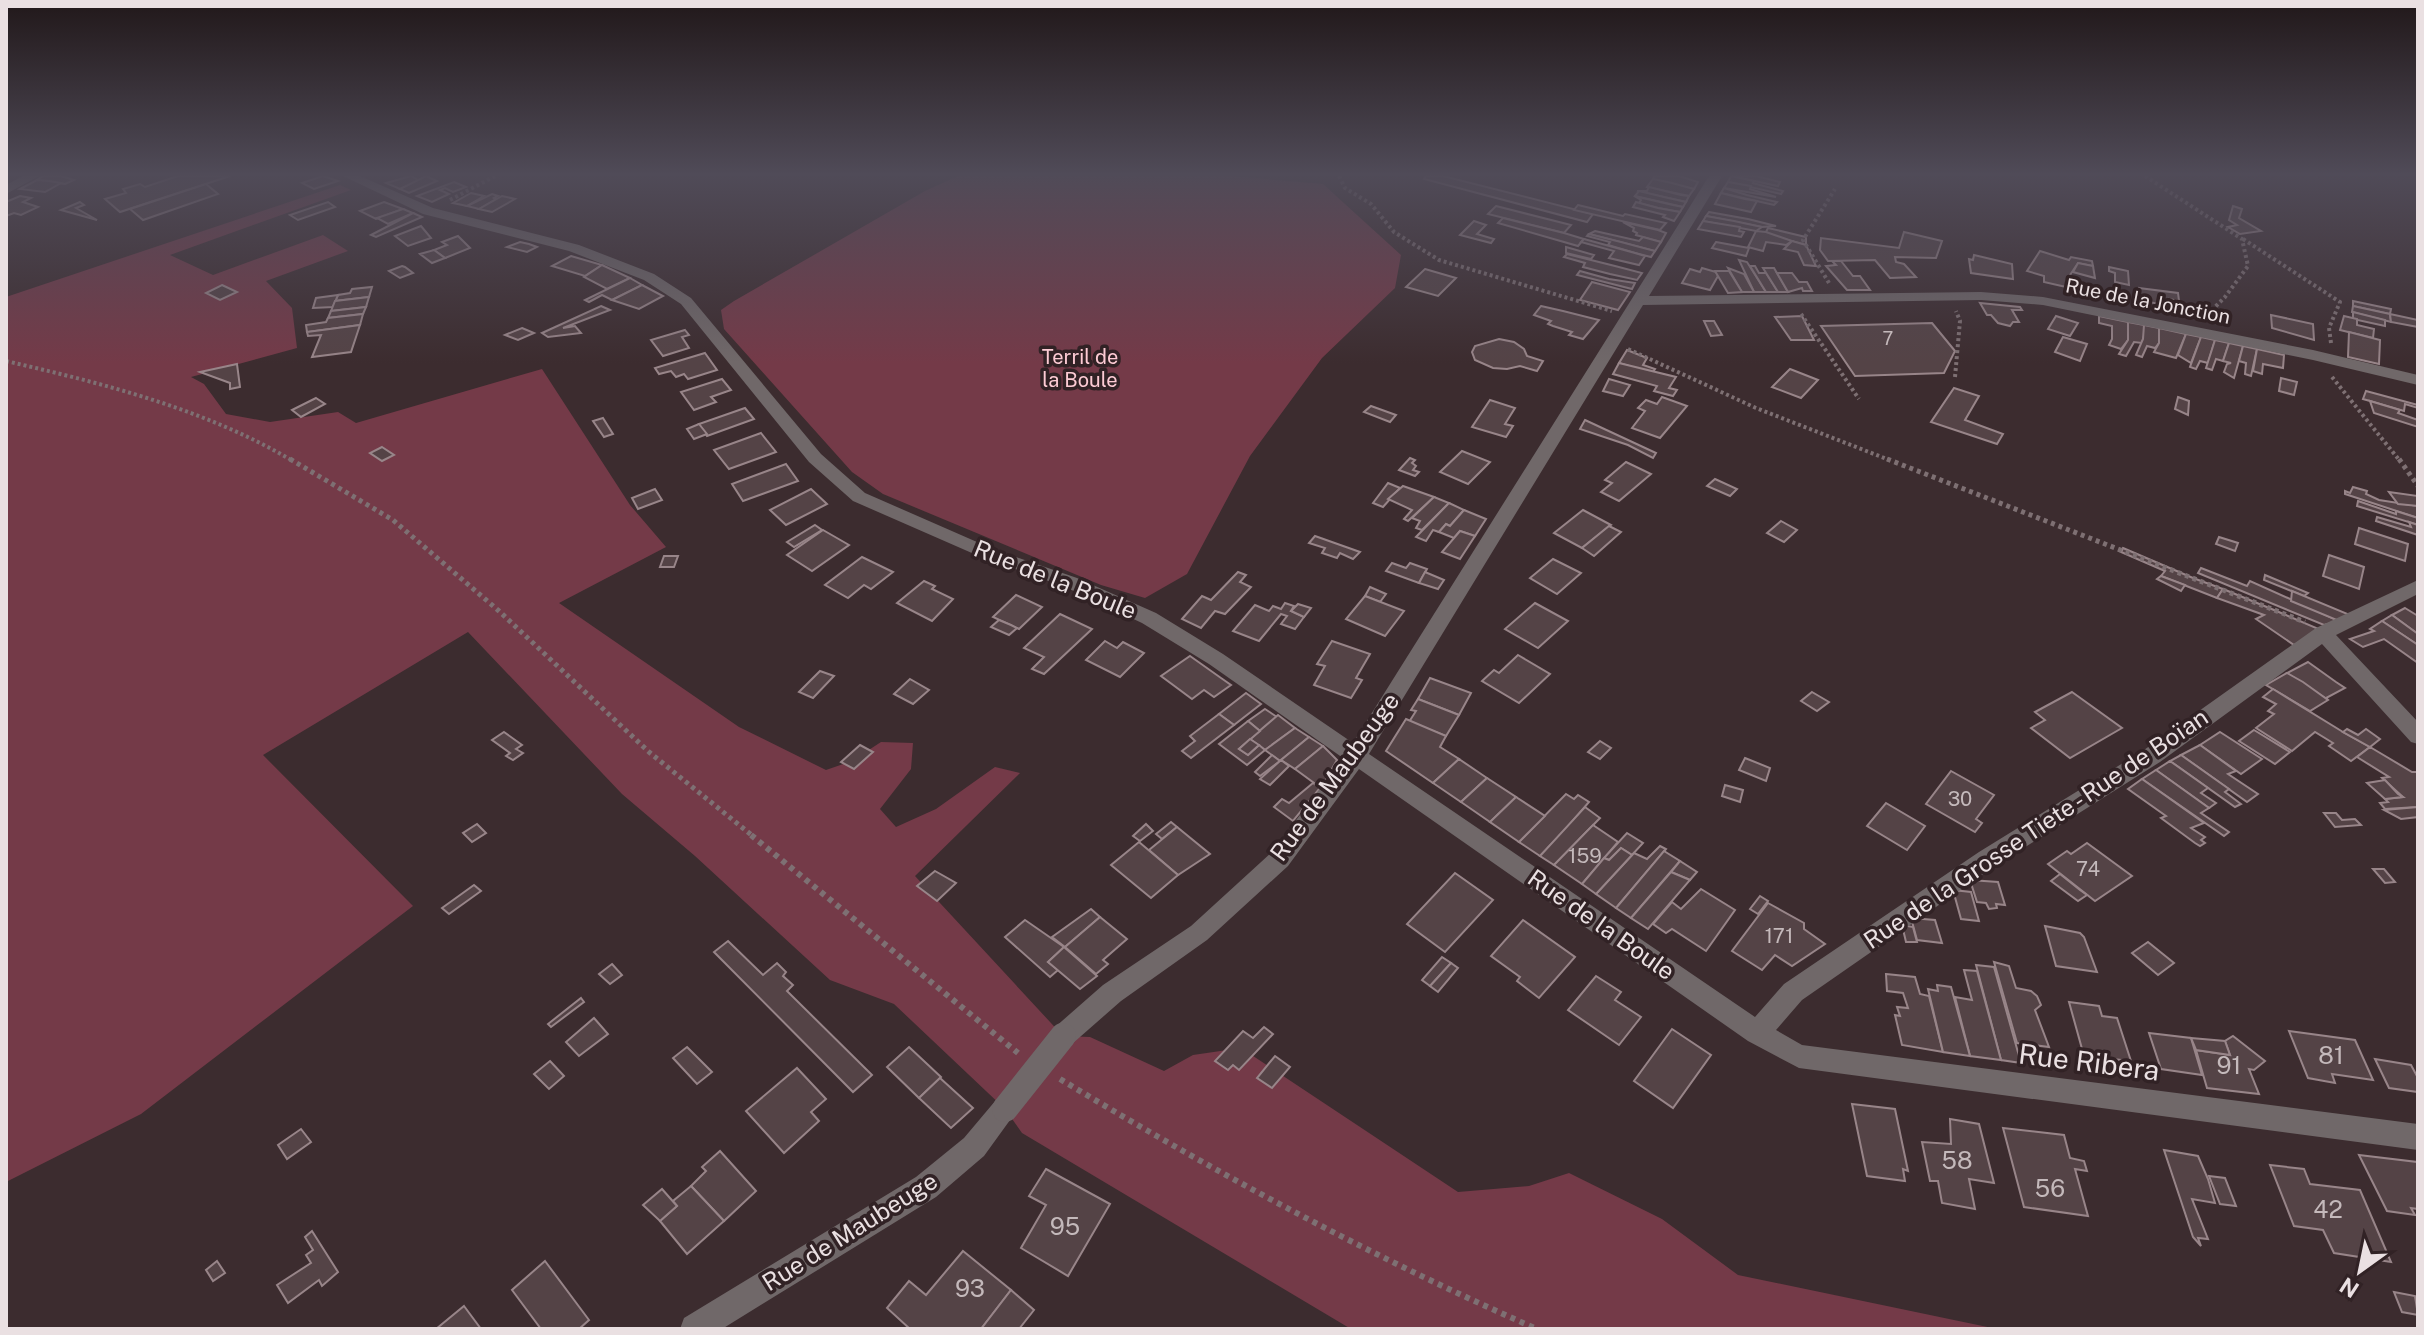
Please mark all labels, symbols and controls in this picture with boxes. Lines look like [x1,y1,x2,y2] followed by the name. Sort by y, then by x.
[2064,273,2232,329] street label: Rue de la Jonction
[1883,328,1893,349] house number: 7
[1042,345,1118,392] park label: Terril de la Boule
[970,534,1141,624] street label: Rue de la Boule
[1264,687,1405,866] street label: Rue de Maubeuge
[1858,702,2213,954] street label: Rue de la Grosse Tiete - Rue de Boïan
[1948,787,1972,811] house number: 30
[1568,844,1602,868] house number: 159
[2076,857,2100,881] house number: 74
[1523,863,1680,985] street label: Rue de la Boule
[1765,924,1793,948] house number: 171
[2017,1036,2161,1087] street label: Rue Ribera
[2318,1041,2344,1069] house number: 81
[2217,1051,2241,1079] house number: 91
[1942,1146,1972,1174] house number: 58
[757,1166,942,1296] street label: Rue de Maubeuge
[2035,1174,2065,1202] house number: 56
[2313,1195,2343,1223] house number: 42
[1050,1212,1080,1240] house number: 95
[2320,1231,2400,1311] north arrow
[2335,1272,2363,1303] text: N
[955,1274,985,1302] house number: 93

